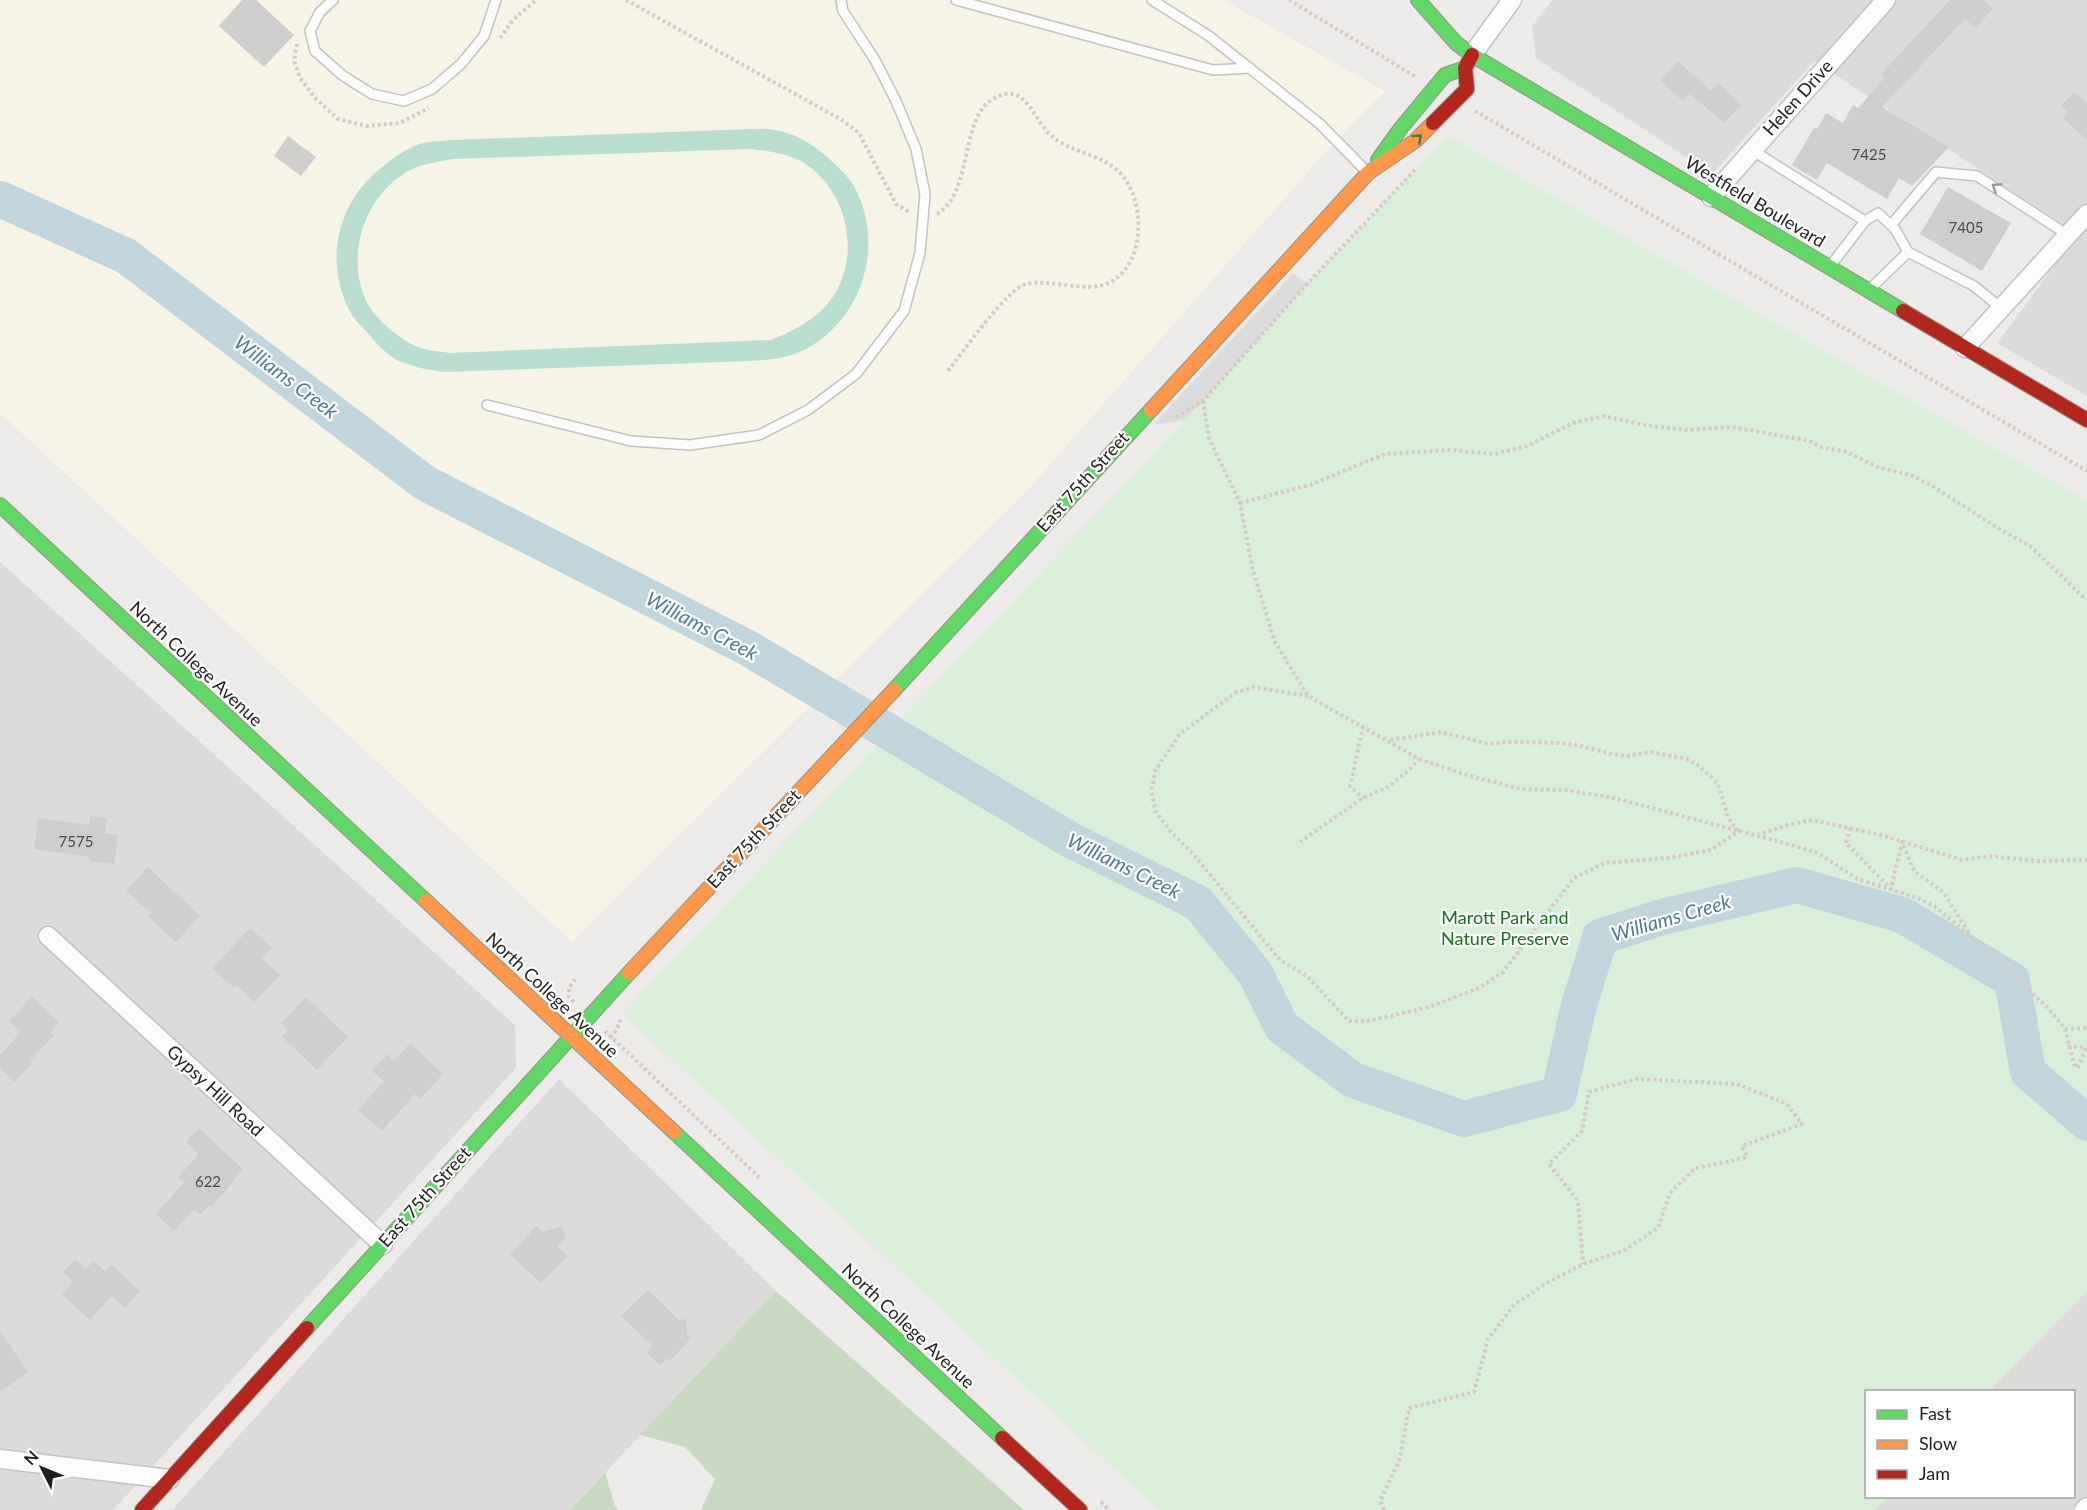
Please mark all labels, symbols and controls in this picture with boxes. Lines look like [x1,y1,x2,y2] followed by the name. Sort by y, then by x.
[1758,55,1837,140] street label: Helen Drive
[1411,134,1421,145] one-way arrow
[1852,145,1886,163] house number: 7425
[1681,151,1830,252] street label: Westfield Boulevard
[1991,184,2002,195] one-way arrow
[1949,218,1983,236] house number: 7405
[230,329,343,423] water label: Williams Creek
[1031,426,1133,536] street label: East 75th Street
[642,586,763,665] water label: Williams Creek
[126,596,268,731] street label: North College Avenue
[702,784,805,892] street label: East 75th Street
[1064,827,1186,903] water label: Williams Creek
[59,832,93,850] house number: 7575
[1608,888,1734,946] water label: Williams Creek
[1441,906,1569,949] park label: Marott Park and Nature Preserve
[482,927,624,1062] street label: North College Avenue
[163,1040,269,1141] street label: Gypsy Hill Road
[373,1141,475,1251] street label: East 75th Street
[195,1172,221,1190] house number: 622
[838,1258,980,1393] street label: North College Avenue
[1865,1390,2075,1498] legend
[1919,1402,1952,1424] text: Fast
[1919,1432,1957,1454] text: Slow
[12,1438,72,1498] north arrow
[20,1446,42,1468] text: N
[1919,1462,1950,1484] text: Jam

